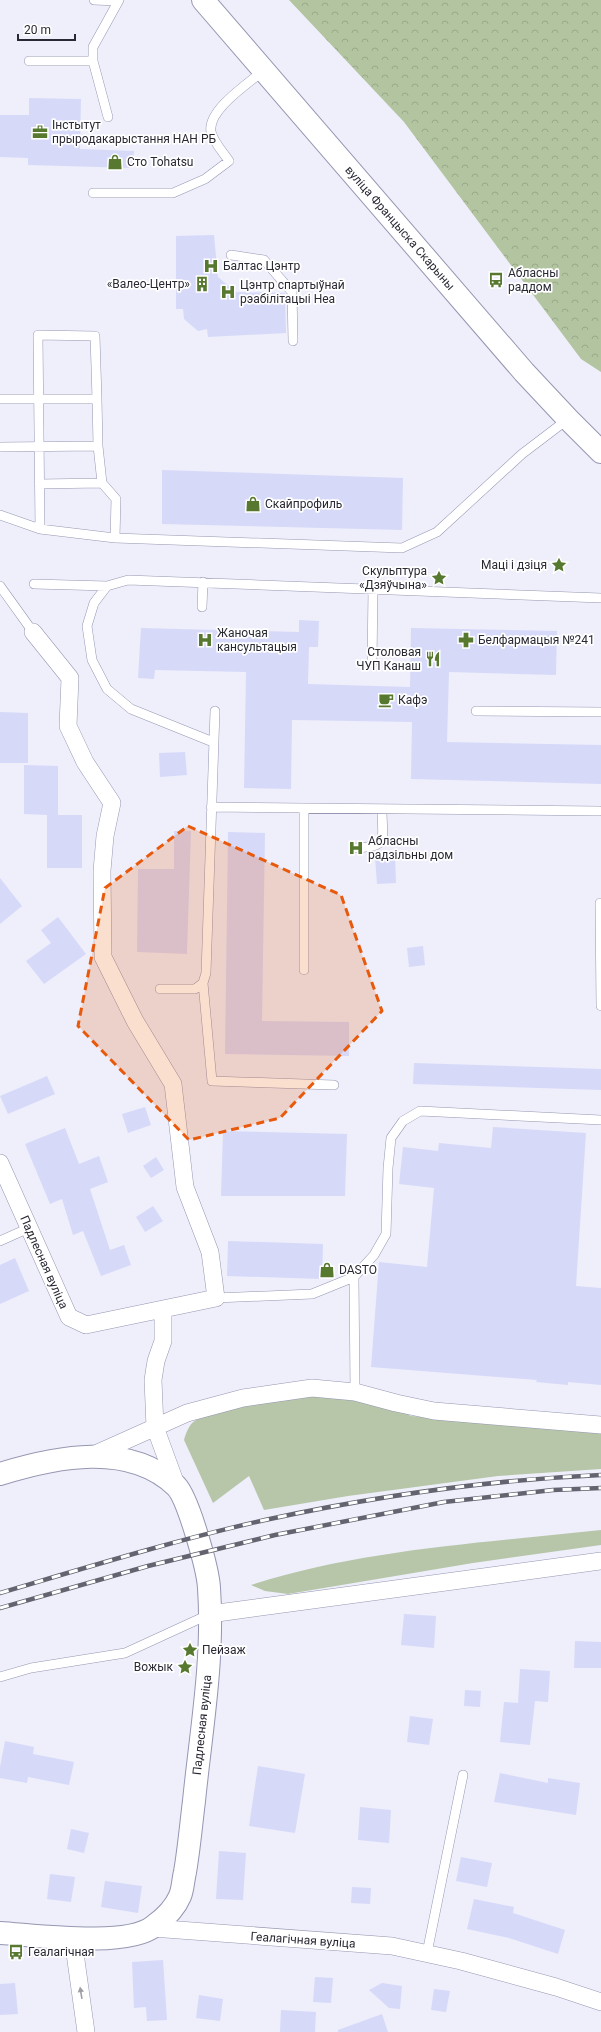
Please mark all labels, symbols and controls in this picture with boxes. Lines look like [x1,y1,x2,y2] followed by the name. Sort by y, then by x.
[18,16,75,42] scale bar
[24,23,51,37] text: 20 m
[52,118,216,146] place label: Інстытут прыродакарыстання НАН РБ
[31,123,49,141] office icon: Інстытут прыродакарыстання НАН РБ
[106,153,124,171] shop icon: Сто Tohatsu
[127,155,193,169] place label: Сто Tohatsu
[342,163,458,293] street label: вуліца Францыска Скарыны
[202,257,220,275] hospital icon: Балтас Цэнтр
[223,259,300,273] place label: Балтас Цэнтр
[508,266,558,294] place label: Абласны раддом
[487,271,505,289] bus stop icon: Абласны раддом
[193,275,211,293] building icon: «Валео-Центр»
[107,277,190,291] place label: «Валео-Центр»
[240,278,345,306] place label: Цэнтр спартыўнай рэабілітацыі Неа
[219,283,237,301] hospital icon: Цэнтр спартыўнай рэабілітацыі Неа
[244,495,262,513] shop icon: Скайпрофиль
[265,497,342,511] place label: Скайпрофиль
[550,556,568,574] place icon: Маці і дзіця
[481,558,547,572] place label: Маці і дзіця
[359,564,427,592] place label: Скульптура «Дзяўчына»
[430,569,448,587] place icon: Скульптура «Дзяўчына»
[217,626,297,654] place label: Жаночая кансультацыя
[196,631,214,649] hospital icon: Жаночая кансультацыя
[457,631,475,649] pharmacy icon: Белфармацыя №241
[478,633,595,647] place label: Белфармацыя №241
[356,645,421,673] place label: Столовая ЧУП Канаш
[424,650,442,668] restaurant icon: Столовая ЧУП Канаш
[377,691,395,709] cafe icon: Кафэ
[398,693,427,707] place label: Кафэ
[368,834,453,862] place label: Абласны радзільны дом
[347,839,365,857] hospital icon: Абласны радзільны дом
[17,1213,71,1311] street label: Падлесная вуліца
[318,1261,336,1279] shop icon: DASTO
[339,1263,377,1277] place label: DASTO
[181,1641,199,1659] place icon: Пейзаж
[202,1643,246,1657] place label: Пейзаж
[176,1658,194,1676] place icon: Вожык
[134,1660,174,1674] place label: Вожык
[190,1674,214,1776] street label: Падлесная вуліца
[250,1929,356,1951] street label: Геалагічная вуліца
[7,1943,25,1961] bus stop icon: Геалагічная
[28,1945,94,1959] place label: Геалагічная
[78,1987,84,2000] one-way arrow

